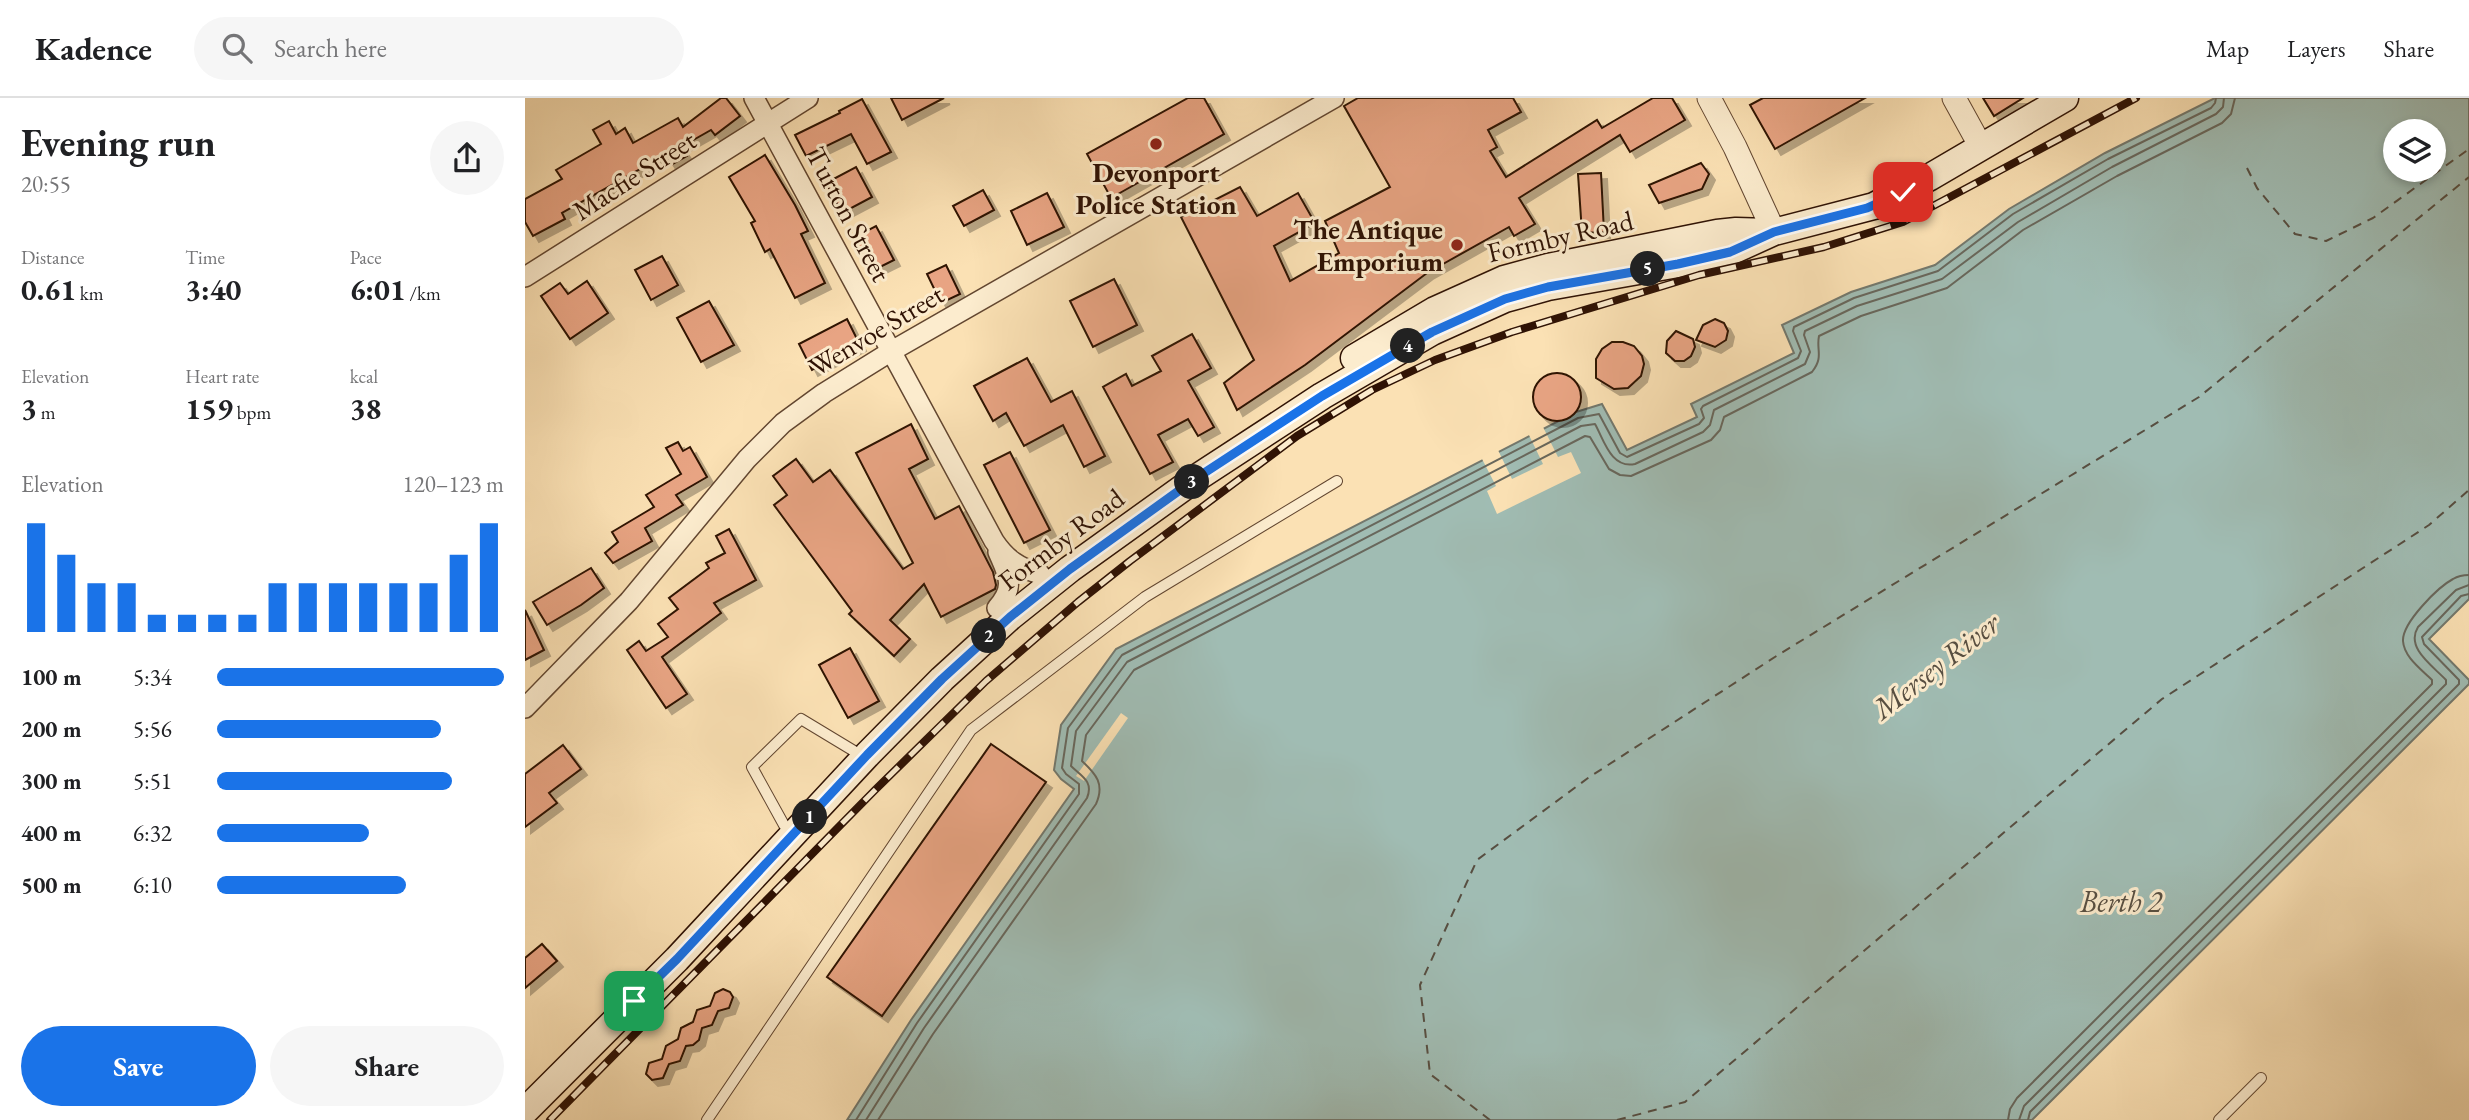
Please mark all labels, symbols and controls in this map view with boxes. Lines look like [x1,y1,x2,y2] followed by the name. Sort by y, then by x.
[194,17,684,80] search box
[35,27,152,70] text: Kadence
[218,29,256,67] icon: search
[274,31,387,65] text: Search here
[2206,33,2249,64] text: Map
[2287,33,2346,64] text: Layers
[2384,33,2434,64] text: Share
[21,118,216,167] text: Evening run
[2383,119,2446,182] map controls
[2383,119,2446,182] button: layers
[430,121,504,195] button: share
[566,122,703,228] street label: Macfie Street
[1148,136,1164,152] marker: Devonport Police Station
[799,140,900,288] street label: Turton Street
[1075,154,1237,222] place label: Devonport Police Station
[1873,162,1933,222] pin
[21,169,71,199] text: 20:55
[1884,173,1922,211] icon: check
[1484,202,1637,270] street label: Formby Road
[1293,211,1443,279] place label: The Antique Emporium
[1449,237,1465,253] marker: The Antique Emporium
[21,245,84,270] text: Distance
[185,245,225,270] text: Time
[350,245,382,270] text: Pace
[1631,252,1665,286] pin: 5
[1642,256,1653,281] text: 5
[21,270,76,309] text: 0.61
[185,270,241,309] text: 3:40
[350,270,406,309] text: 6:01
[802,276,950,384] street label: Wenvoe Street
[76,281,104,306] text: km
[406,281,441,306] text: /km
[1391,328,1425,364] pin: 4
[1402,333,1413,358] text: 4
[21,364,89,389] text: Elevation
[185,364,259,389] text: Heart rate
[350,364,378,389] text: kcal
[21,389,37,428] text: 3
[185,389,233,428] text: 159
[350,389,381,428] text: 38
[37,400,55,425] text: m
[233,400,271,425] text: bpm
[1175,464,1209,500] pin: 3
[21,469,104,499] text: Elevation
[403,469,504,499] text: 120–123 m
[1186,469,1197,494] text: 3
[991,479,1132,598] street label: Formby Road
[1862,603,2009,729] water label: Mersey River
[972,618,1007,654] pin: 2
[983,623,994,648] text: 2
[21,662,82,692] text: 100 m
[133,662,172,692] text: 5:34
[21,714,82,744] text: 200 m
[133,714,172,744] text: 5:56
[21,766,82,796] text: 300 m
[133,766,172,796] text: 5:51
[793,800,827,834] pin: 1
[804,804,815,829] text: 1
[21,818,82,848] text: 400 m
[133,818,172,848] text: 6:32
[21,870,82,900] text: 500 m
[133,870,172,900] text: 6:10
[2079,882,2164,921] water label: Berth 2
[604,971,664,1031] pin
[615,982,653,1020] icon: arrive
[21,1026,256,1106] button: Save
[270,1026,504,1106] button: Share

